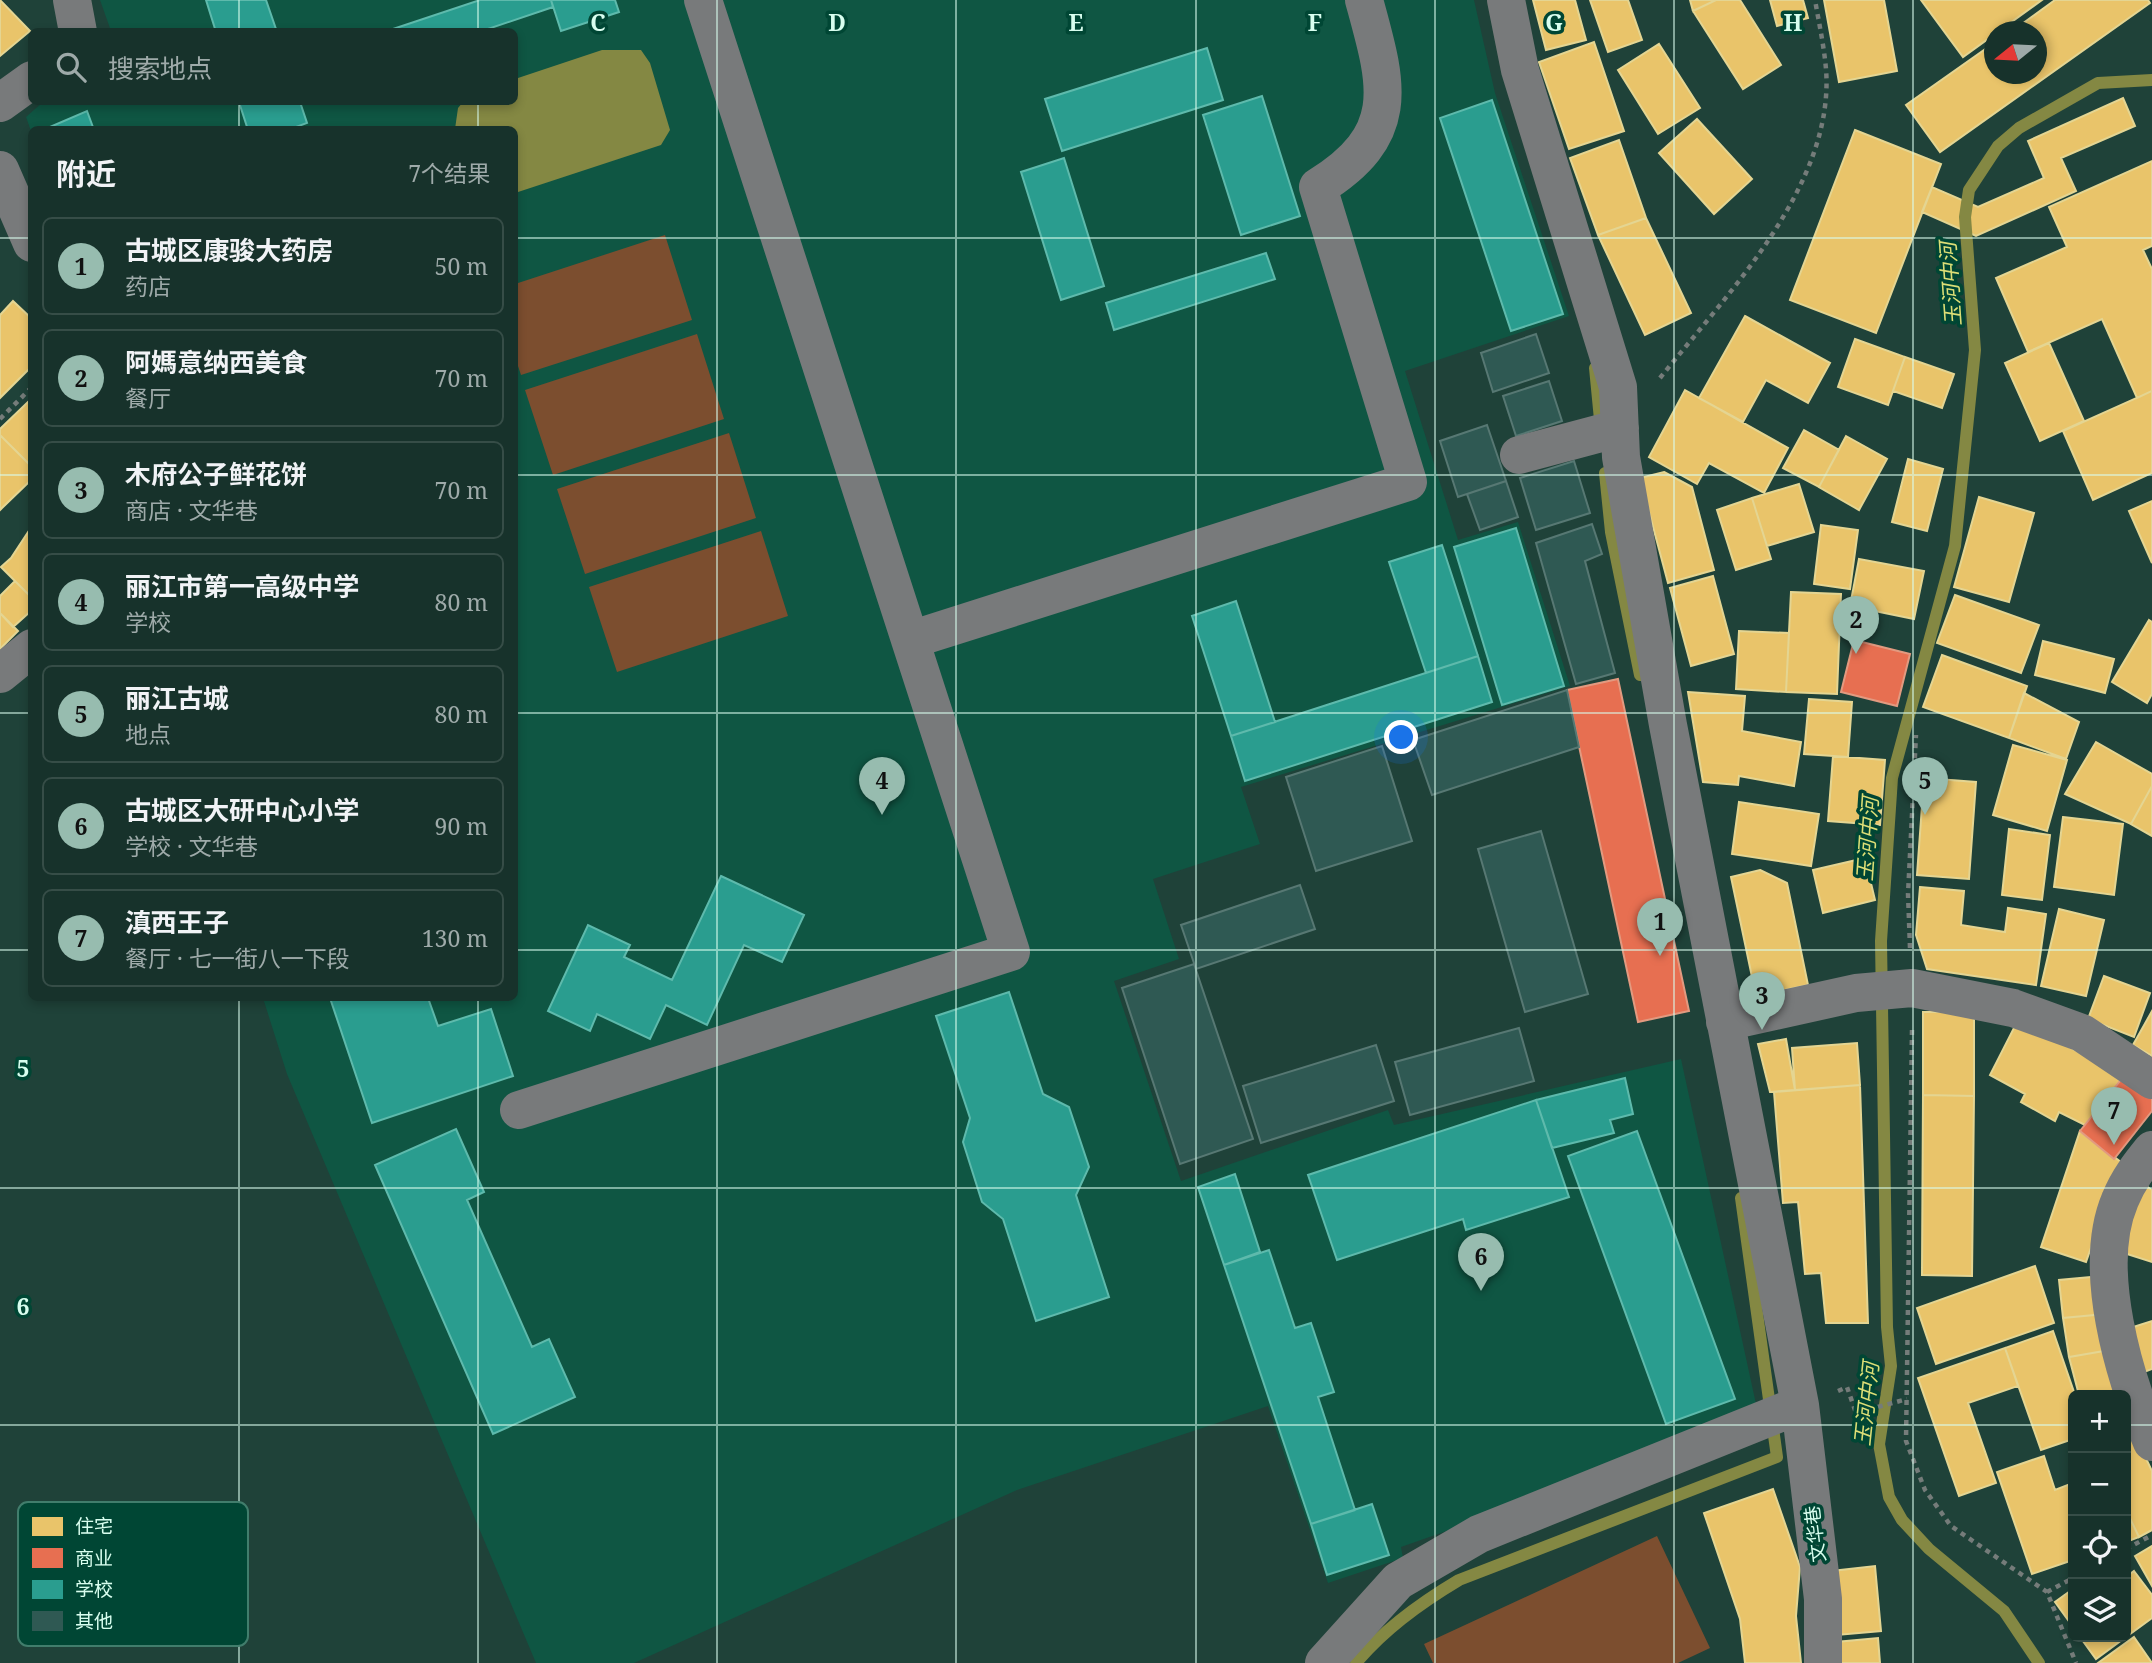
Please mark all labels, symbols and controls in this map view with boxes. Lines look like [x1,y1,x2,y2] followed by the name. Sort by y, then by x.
[590,6,606,38] text: C
[828,6,846,38] text: D
[1068,6,1084,38] text: E
[1308,6,1322,38] text: F
[1545,6,1563,38] text: G
[1784,6,1803,38] text: H
[1984,21,2047,84] north arrow
[28,28,518,105] search box
[52,48,90,86] icon: search
[108,50,212,86] text: 搜索地点
[56,153,116,194] text: 附近
[408,157,490,189] text: 7个结果
[125,232,333,268] text: 古城区康骏大药房
[1933,237,1967,327] water label: 玉河中河
[75,250,88,282] text: 1
[435,250,488,282] text: 50 m
[125,270,171,302] text: 药店
[125,344,307,380] text: 阿媽意纳西美食
[75,362,88,394] text: 2
[435,362,488,394] text: 70 m
[125,382,171,414] text: 餐厅
[125,456,307,492] text: 木府公子鲜花饼
[75,474,88,506] text: 3
[435,474,488,506] text: 70 m
[125,494,258,526] text: 商店 · 文华巷
[125,568,359,604] text: 丽江市第一高级中学
[75,586,88,618] text: 4
[435,586,488,618] text: 80 m
[1833,596,1879,654] pin: 2
[125,606,171,638] text: 学校
[125,680,229,716] text: 丽江古城
[75,698,88,730] text: 5
[435,698,488,730] text: 80 m
[125,718,171,750] text: 地点
[1384,720,1418,754] your location
[859,757,905,815] pin: 4
[1902,757,1948,815] pin: 5
[125,792,359,828] text: 古城区大研中心小学
[1850,792,1884,882] water label: 玉河中河
[75,810,88,842] text: 6
[435,810,488,842] text: 90 m
[125,830,258,862] text: 学校 · 文华巷
[1637,898,1683,956] pin: 1
[125,904,229,940] text: 滇西王子
[75,922,88,954] text: 7
[422,922,488,954] text: 130 m
[125,942,350,974] text: 餐厅 · 七一街八一下段
[1739,972,1785,1030] pin: 3
[17,1052,30,1084] text: 5
[2091,1087,2137,1145] pin: 7
[1458,1233,1504,1291] pin: 6
[17,1290,30,1322] text: 6
[1848,1357,1885,1447] water label: 玉河中河
[2068,1390,2131,1642] map controls
[2068,1390,2131,1453] button: +
[2068,1453,2131,1516] button: −
[18,1502,248,1646] legend
[1799,1504,1831,1564] street label: 文华巷
[75,1513,113,1539] text: 住宅
[2068,1516,2131,1579] button: locate
[75,1545,113,1571] text: 商业
[75,1576,113,1602] text: 学校
[2068,1579,2131,1642] button: layers
[75,1608,113,1634] text: 其他

